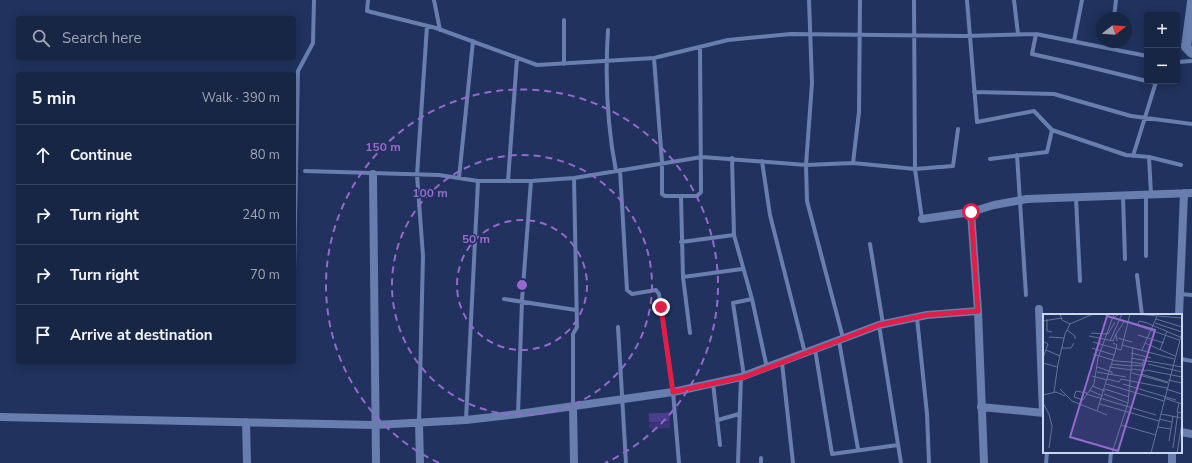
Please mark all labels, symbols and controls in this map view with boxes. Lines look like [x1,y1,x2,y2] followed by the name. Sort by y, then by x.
[1096,12,1132,48] north arrow
[1144,12,1180,84] map controls
[1144,12,1180,48] button: +
[16,16,296,60] search box
[30,27,52,49] icon: search
[62,28,142,48] text: Search here
[1144,48,1180,84] button: −
[32,87,76,110] text: 5 min
[202,89,280,107] text: Walk · 390 m
[365,139,401,155] text: 150 m
[32,144,54,166] icon: ahead
[70,145,132,165] text: Continue
[250,146,280,164] text: 80 m
[412,185,448,201] text: 100 m
[962,203,980,221] route start
[32,204,54,226] icon: right
[70,205,139,225] text: Turn right
[242,206,280,224] text: 240 m
[462,231,490,247] text: 50 m
[32,264,54,286] icon: right
[70,265,139,285] text: Turn right
[250,266,280,284] text: 70 m
[515,278,529,292] centre of rings
[652,298,670,316] route end
[1043,314,1182,453] inset map
[32,324,54,346] icon: arrive
[70,325,213,345] text: Arrive at destination

